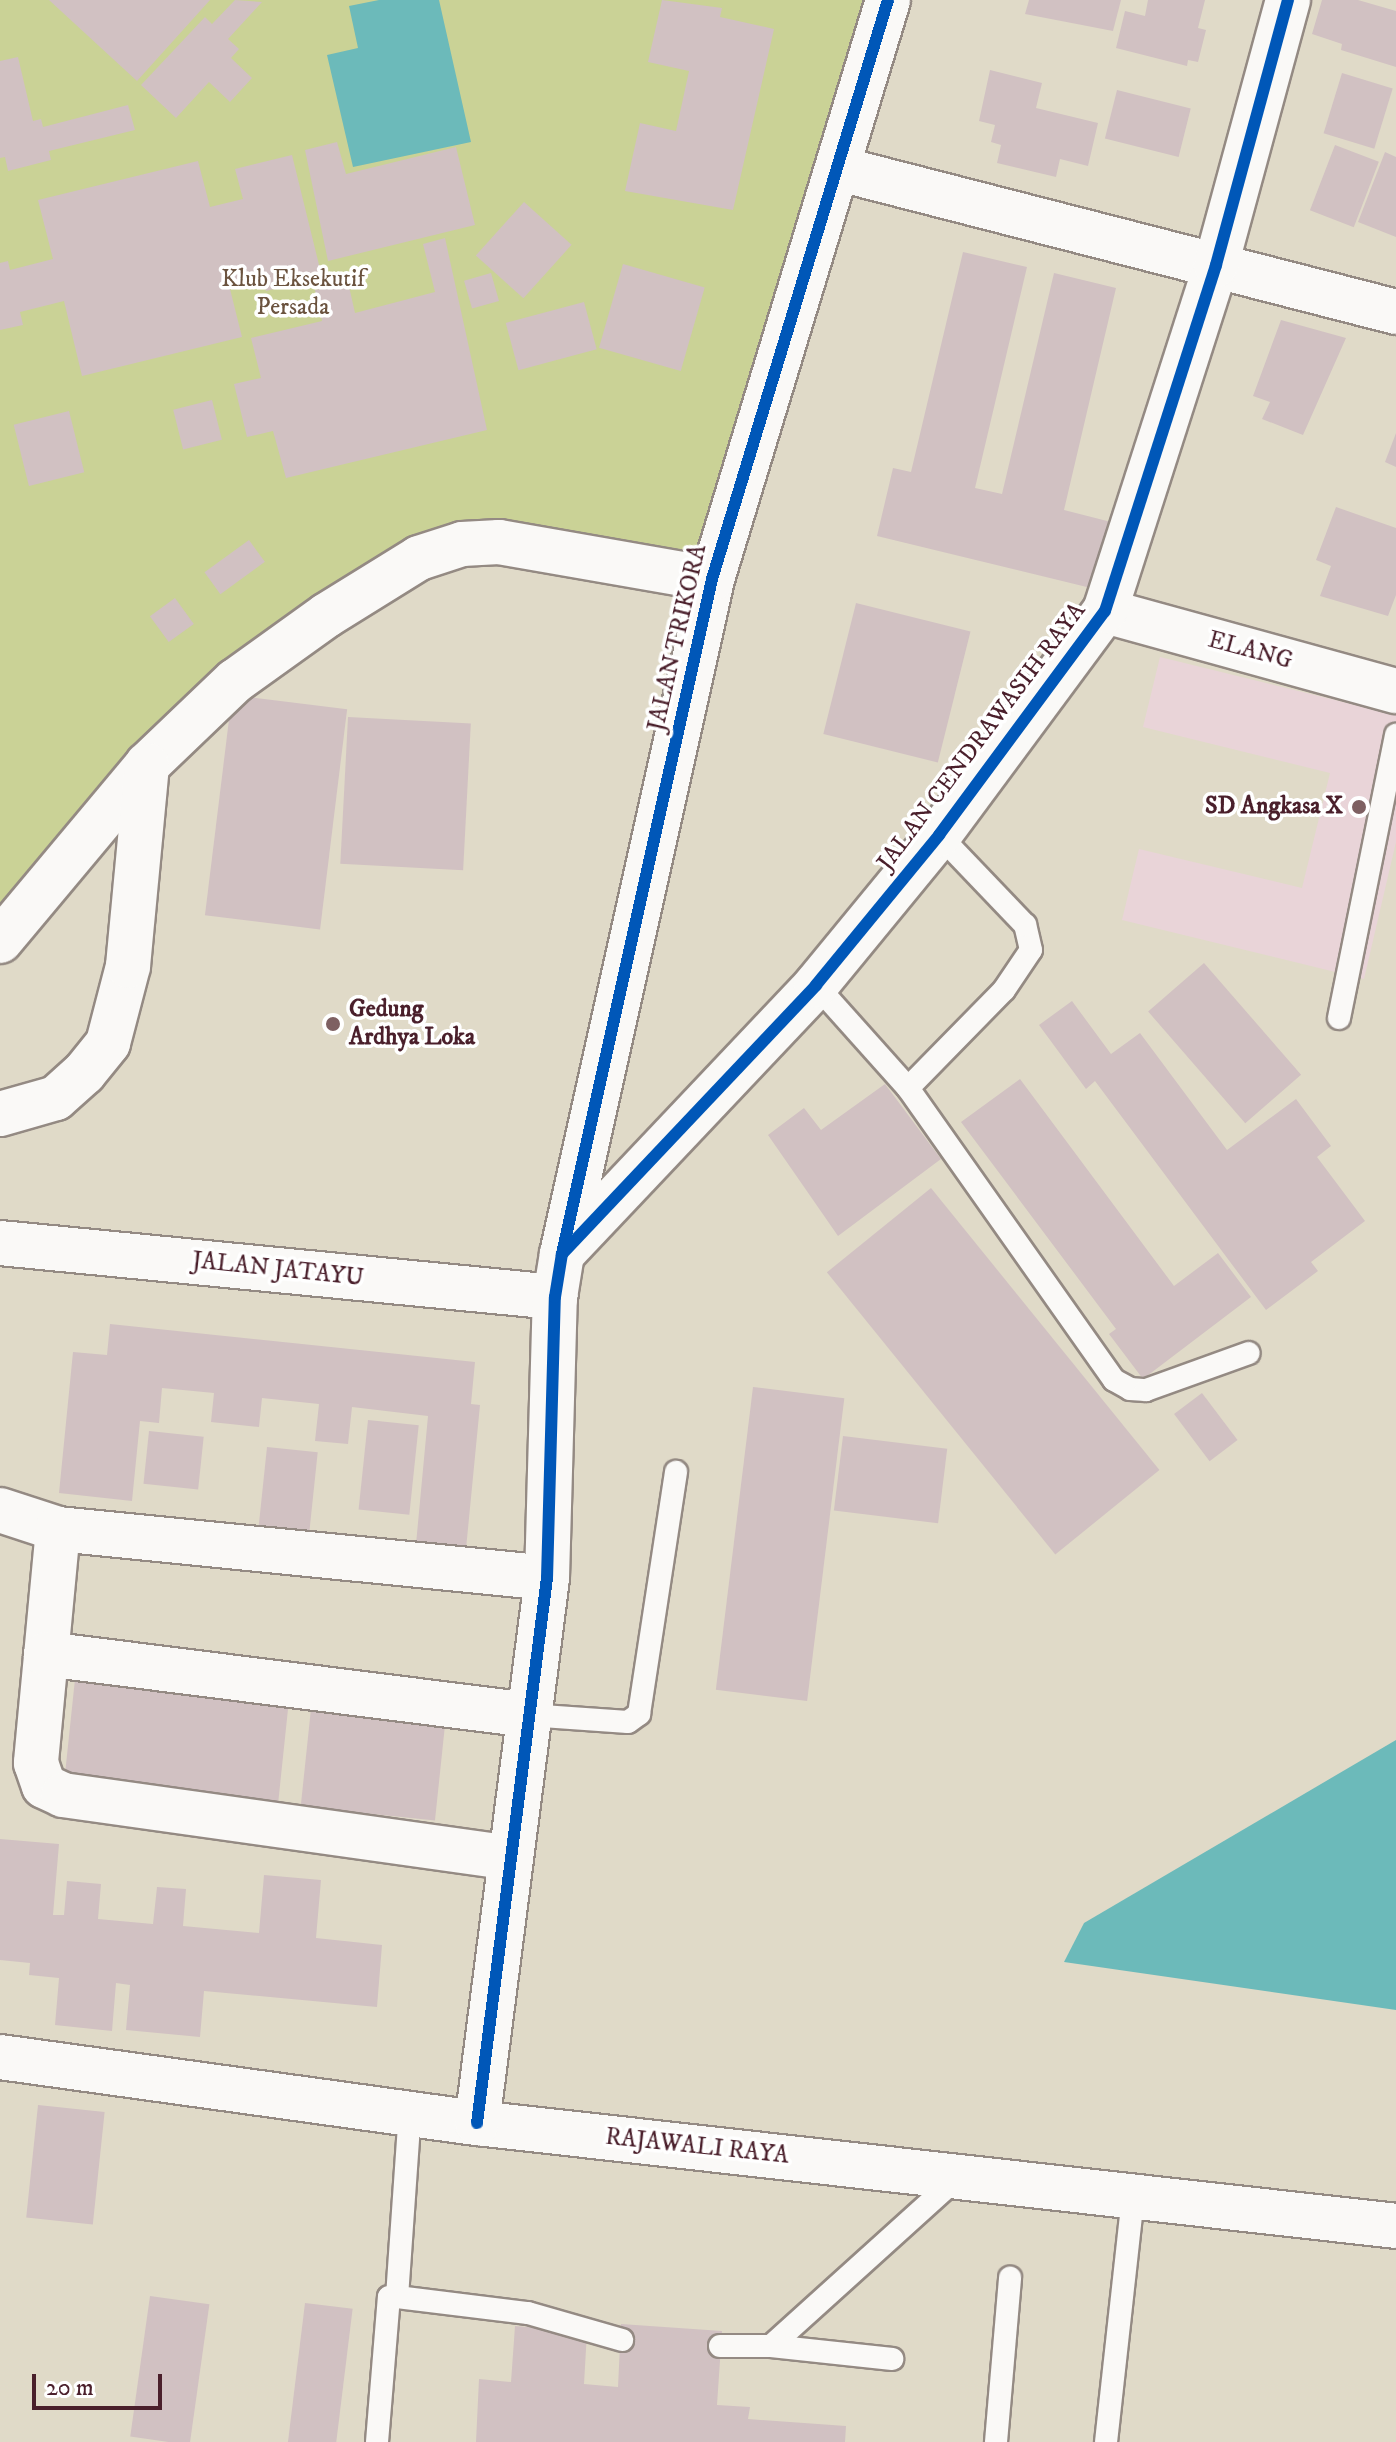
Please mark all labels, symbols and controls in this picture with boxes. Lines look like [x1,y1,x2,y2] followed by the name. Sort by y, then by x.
[221,266,365,322] park label: Klub Eksekutif Persada
[643,542,713,734] street label: JALAN TRIKORA
[872,597,1092,877] street label: JALAN CENDRAWASIH RAYA
[1205,626,1295,676] street label: ELANG
[1205,793,1343,821] place label: SD Angkasa X
[1350,798,1368,816] marker: SD Angkasa X
[349,996,475,1052] place label: Gedung Ardhya Loka
[324,1015,342,1033] marker: Gedung Ardhya Loka
[191,1247,365,1293] street label: JALAN JATAYU
[604,2123,790,2171] street label: RAJAWALI RAYA
[36,2358,166,2408] scale bar
[46,2373,94,2403] text: 20 m

